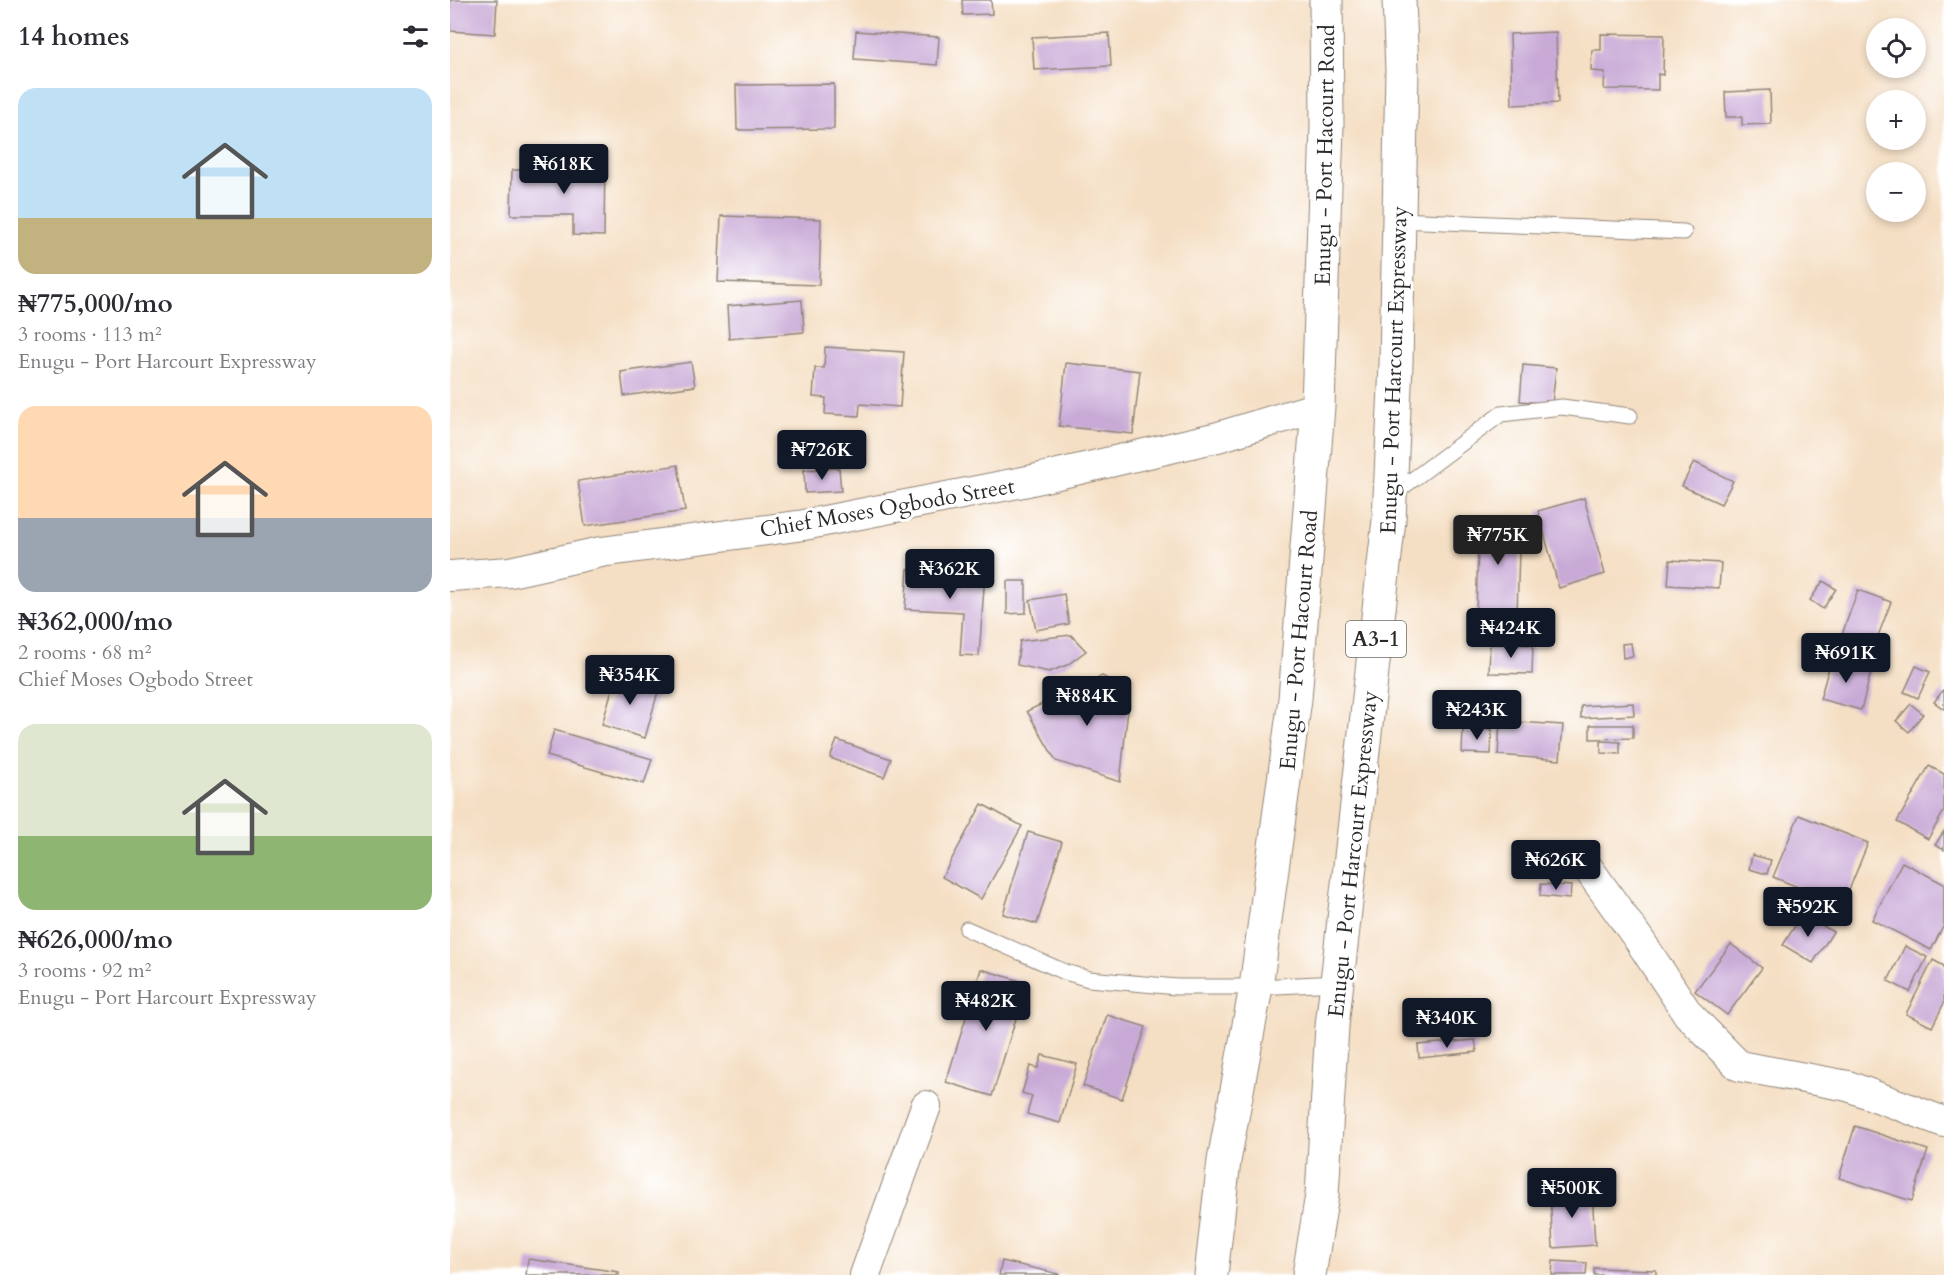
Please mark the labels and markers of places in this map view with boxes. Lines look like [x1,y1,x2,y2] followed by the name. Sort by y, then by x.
[522,144,606,195] pin: ₦618K
[780,430,864,481] pin: ₦726K
[1456,515,1540,566] pin: ₦775K
[908,549,992,600] pin: ₦362K
[1469,608,1553,659] pin: ₦424K
[1804,633,1888,684] pin: ₦691K
[588,655,672,706] pin: ₦354K
[1045,676,1129,727] pin: ₦884K
[1435,690,1519,741] pin: ₦243K
[1514,840,1598,891] pin: ₦626K
[1766,887,1850,938] pin: ₦592K
[944,981,1028,1032] pin: ₦482K
[1405,998,1489,1049] pin: ₦340K
[1530,1168,1614,1219] pin: ₦500K

